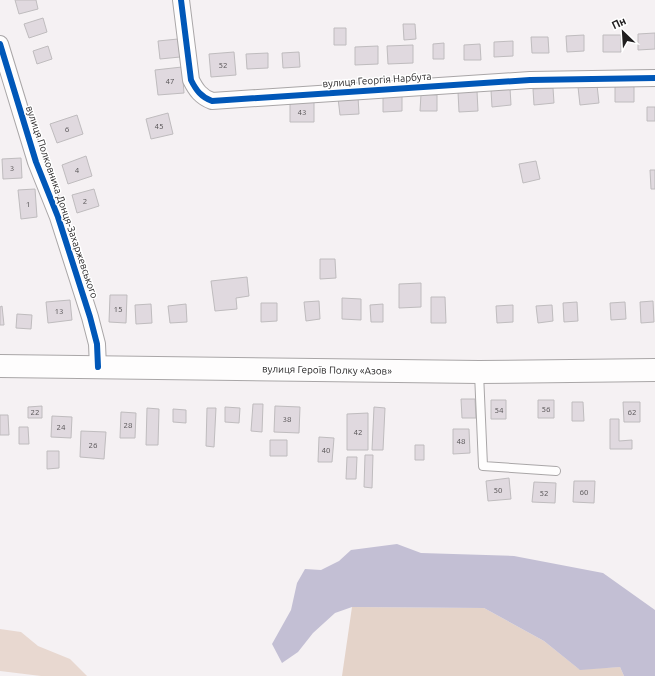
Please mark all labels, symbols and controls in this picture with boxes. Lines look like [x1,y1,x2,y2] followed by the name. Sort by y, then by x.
[603,12,643,52] north arrow
[610,14,628,31] text: Пн
[218,61,228,70] house number: 52
[322,71,432,89] street label: вулиця Георгія Нарбута
[165,77,175,86] house number: 47
[24,104,100,300] street label: вулиця Полковника Донця-Захаржевського
[297,108,307,117] house number: 43
[154,122,164,131] house number: 45
[65,125,70,134] house number: 6
[10,164,14,173] house number: 3
[75,166,80,175] house number: 4
[83,197,87,206] house number: 2
[26,200,30,209] house number: 1
[113,305,123,314] house number: 15
[54,307,64,316] house number: 13
[262,363,392,377] street label: вулиця Героїв Полку «Азов»
[541,405,551,414] house number: 56
[494,406,504,415] house number: 54
[30,408,40,417] house number: 22
[627,408,637,417] house number: 62
[282,415,292,424] house number: 38
[123,421,133,430] house number: 28
[56,423,66,432] house number: 24
[353,428,363,437] house number: 42
[456,437,466,446] house number: 48
[88,441,98,450] house number: 26
[321,446,331,455] house number: 40
[493,486,503,495] house number: 50
[579,488,589,497] house number: 60
[539,489,549,498] house number: 52

